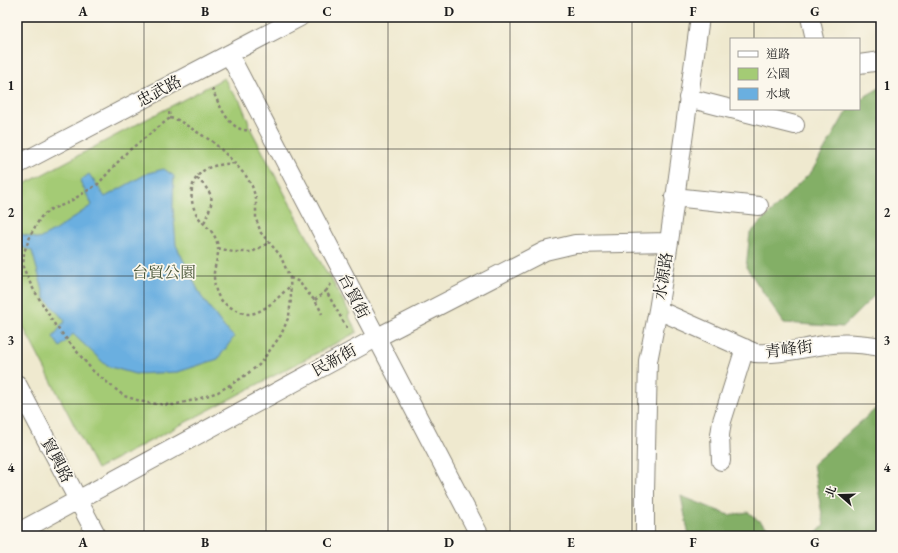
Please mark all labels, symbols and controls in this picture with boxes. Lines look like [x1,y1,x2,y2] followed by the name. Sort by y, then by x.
[77,3,88,20] text: A
[201,3,209,20] text: B
[322,3,332,20] text: C
[444,3,454,20] text: D
[567,3,575,20] text: E
[689,3,697,20] text: F
[810,3,820,20] text: G
[730,38,860,110] legend
[766,46,790,62] text: 道路
[766,66,790,82] text: 公園
[133,70,185,112] street label: 忠武路
[8,77,15,94] text: 1
[884,77,891,94] text: 1
[766,86,790,102] text: 水域
[8,204,15,221] text: 2
[884,204,891,221] text: 2
[649,251,677,301] street label: 水源路
[132,262,196,283] park label: 台貿公園
[334,270,374,322] street label: 台貿街
[8,332,15,349] text: 3
[884,332,891,349] text: 3
[764,336,814,362] street label: 青峰街
[308,339,360,381] street label: 民新街
[36,434,78,486] street label: 貿興路
[8,459,15,476] text: 4
[884,459,891,476] text: 4
[820,475,860,515] north arrow
[822,484,839,499] text: 北
[77,534,88,551] text: A
[201,534,209,551] text: B
[322,534,332,551] text: C
[444,534,454,551] text: D
[567,534,575,551] text: E
[689,534,697,551] text: F
[810,534,820,551] text: G

